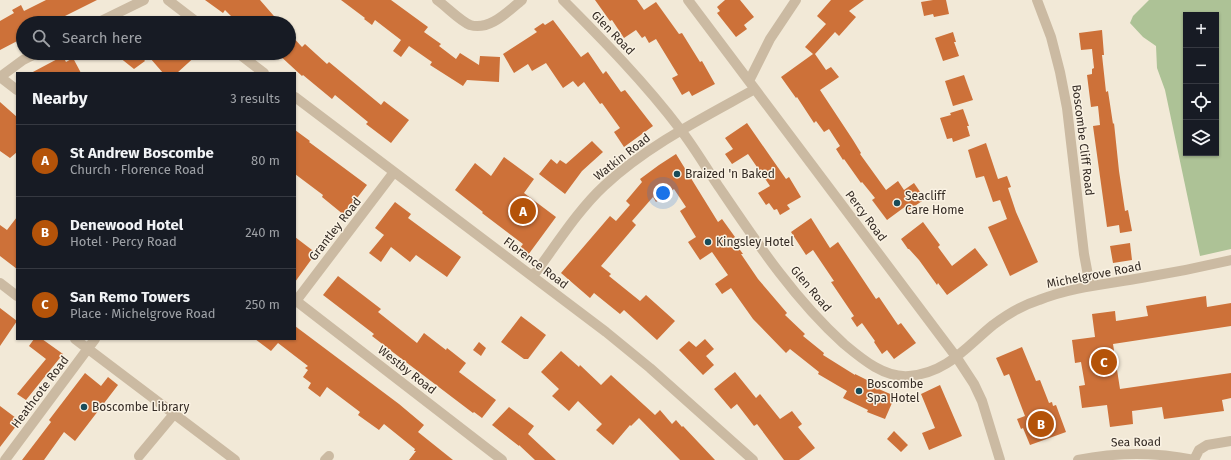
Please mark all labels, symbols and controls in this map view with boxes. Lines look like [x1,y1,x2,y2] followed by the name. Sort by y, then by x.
[589,8,637,58] street label: Glen Road
[1183,12,1219,156] map controls
[1183,12,1219,48] button: +
[16,16,296,60] search box
[30,27,52,49] icon: search
[62,29,142,47] text: Search here
[1183,48,1219,84] button: −
[1069,84,1097,196] street label: Boscombe Cliff Road
[1183,84,1219,120] button: locate
[32,88,87,109] text: Nearby
[230,91,280,106] text: 3 results
[1183,120,1219,156] button: layers
[591,131,653,183] street label: Watkin Road
[70,144,214,162] text: St Andrew Boscombe
[41,153,49,168] text: A
[251,153,280,168] text: 80 m
[70,162,204,177] text: Church · Florence Road
[685,167,775,181] place label: Braized 'n Baked
[672,169,682,179] marker: Braized 'n Baked
[653,183,673,203] your location
[842,188,890,244] street label: Percy Road
[905,189,964,217] place label: Seacliff Care Home
[306,195,364,263] street label: Grantley Road
[510,196,536,226] pin: A
[892,198,902,208] marker: Seacliff Care Home
[70,216,183,234] text: Denewood Hotel
[41,225,49,240] text: B
[245,225,280,240] text: 240 m
[70,234,177,249] text: Hotel · Percy Road
[501,234,571,292] street label: Florence Road
[716,235,794,249] place label: Kingsley Hotel
[703,237,713,247] marker: Kingsley Hotel
[1045,259,1143,291] street label: Michelgrove Road
[788,263,834,315] street label: Glen Road
[70,288,190,306] text: San Remo Towers
[41,297,49,312] text: C
[245,297,280,312] text: 250 m
[70,306,216,321] text: Place · Michelgrove Road
[375,343,439,397] street label: Westby Road
[1091,347,1117,377] pin: C
[8,353,72,431] street label: Heathcote Road
[867,377,923,405] place label: Boscombe Spa Hotel
[854,386,864,396] marker: Boscombe Spa Hotel
[92,400,189,414] place label: Boscombe Library
[79,402,89,412] marker: Boscombe Library
[1028,409,1054,439] pin: B
[1111,435,1161,449] street label: Sea Road

